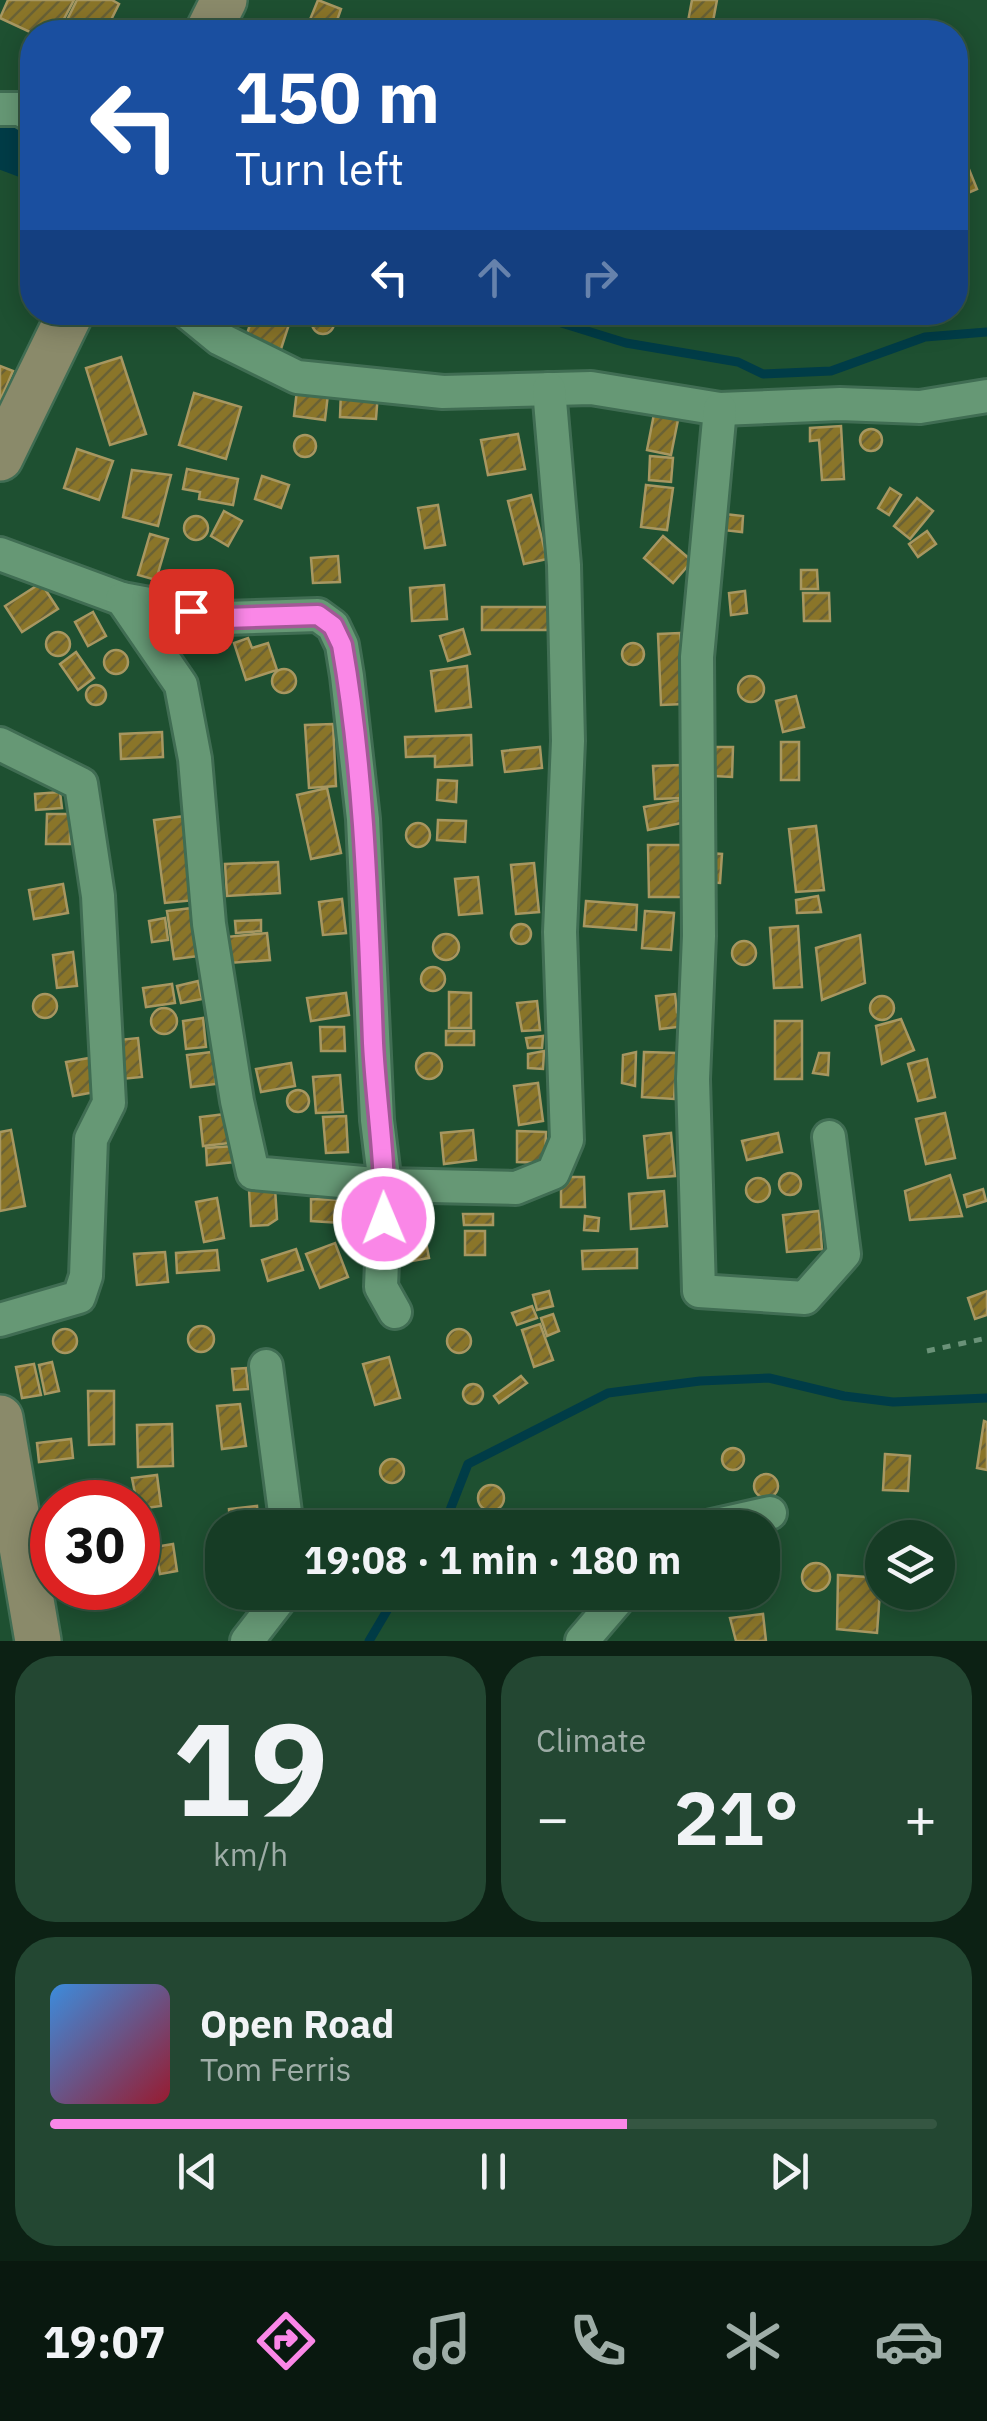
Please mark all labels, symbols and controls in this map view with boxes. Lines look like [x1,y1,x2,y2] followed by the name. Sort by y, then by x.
[235,51,440,142] text: 150 m
[70,60,200,190] icon: left
[235,139,404,197] text: Turn left
[362,250,417,305] icon: left
[467,250,522,305] icon: ahead
[572,250,627,305] icon: right
[149,569,234,654] pin
[164,584,219,639] icon: arrive
[332,1167,436,1271] position arrow
[30,1480,160,1610] speed limit sign: 30
[865,1520,955,1610] map controls
[865,1520,955,1610] button: layers
[304,1535,681,1584] text: 19:08 · 1 min · 180 m
[172,1683,329,1852] text: 19
[536,1719,646,1761] text: Climate
[674,1768,799,1866] text: 21°
[536,1782,569,1853] text: −
[904,1782,937,1853] text: +
[213,1833,288,1875] text: km/h
[200,1999,394,2048] text: Open Road
[200,2048,351,2090] text: Tom Ferris
[170,2144,225,2199] icon: previous
[466,2144,521,2199] icon: pause
[762,2144,817,2199] icon: next
[251,2306,321,2376] icon: directions
[407,2306,477,2376] icon: music
[563,2306,633,2376] icon: phone
[718,2306,788,2376] icon: climate
[874,2306,944,2376] icon: car
[43,2312,166,2370] text: 19:07

